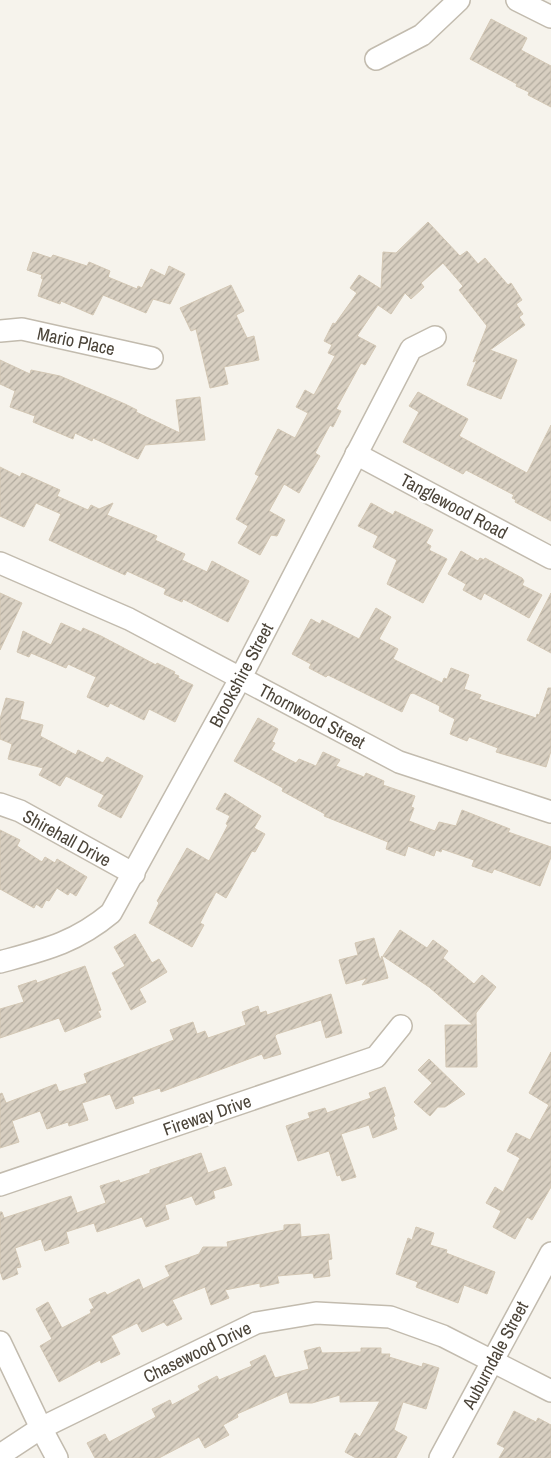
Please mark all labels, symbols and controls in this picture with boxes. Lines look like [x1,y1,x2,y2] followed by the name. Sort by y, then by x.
[35,321,117,361] street label: Mario Place
[396,467,512,545] street label: Tanglewood Road
[203,618,279,732] street label: Brookshire Street
[254,677,370,755] street label: Thornwood Street
[18,803,116,873] street label: Shirehall Drive
[160,1088,254,1142] street label: Fireway Drive
[456,1297,534,1414] street label: Auburndale Street
[139,1315,255,1389] street label: Chasewood Drive

